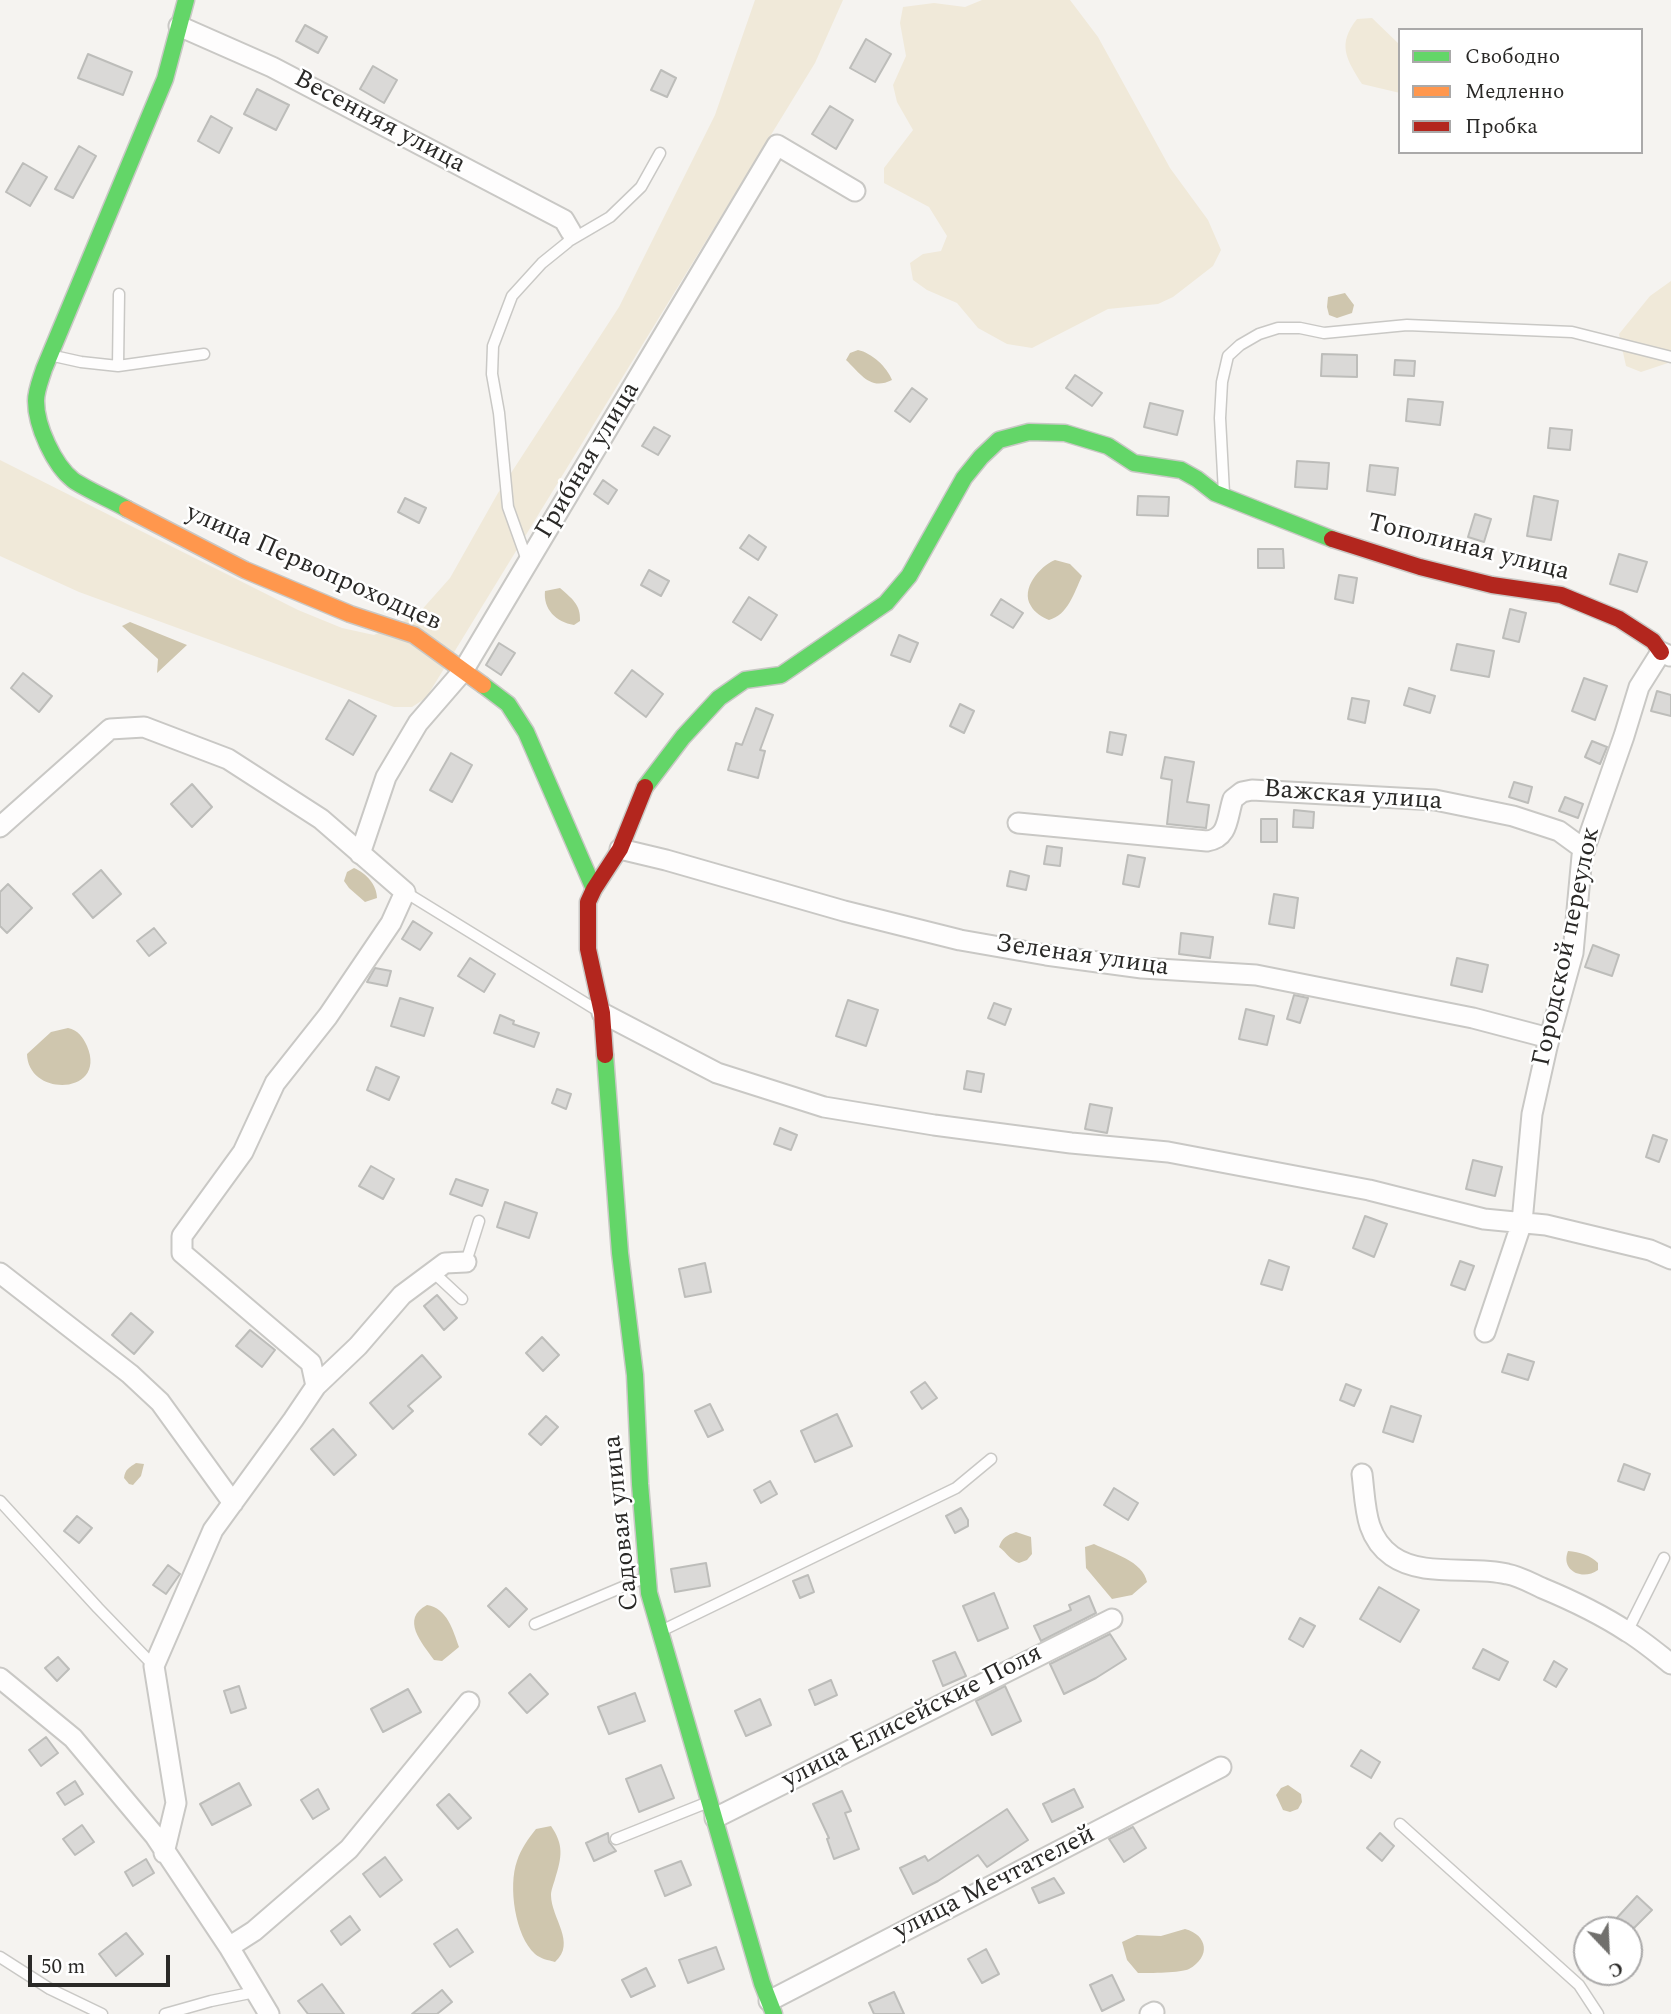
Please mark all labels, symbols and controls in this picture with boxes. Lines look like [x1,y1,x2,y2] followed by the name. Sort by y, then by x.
[1398,28,1643,154] legend
[1465,41,1560,73] text: Свободно
[288,65,470,181] street label: Весенняя улица
[1465,76,1564,108] text: Медленно
[1465,111,1538,143] text: Пробка
[530,377,648,545] street label: Грибная улица
[180,499,446,639] street label: улица Первопроходцев
[1364,509,1572,589] street label: Тополиная улица
[1263,775,1443,819] street label: Важская улица
[1527,825,1609,1069] street label: Городской переулок
[993,929,1171,985] street label: Зеленая улица
[598,1434,648,1612] street label: Садовая улица
[778,1639,1048,1797] street label: улица Елисейские Поля
[889,1820,1101,1948] street label: улица Мечтателей
[1573,1916,1643,1986] north arrow
[32,1940,173,1984] scale bar
[41,1951,85,1983] text: 50 m
[1604,1953,1628,1985] text: С

